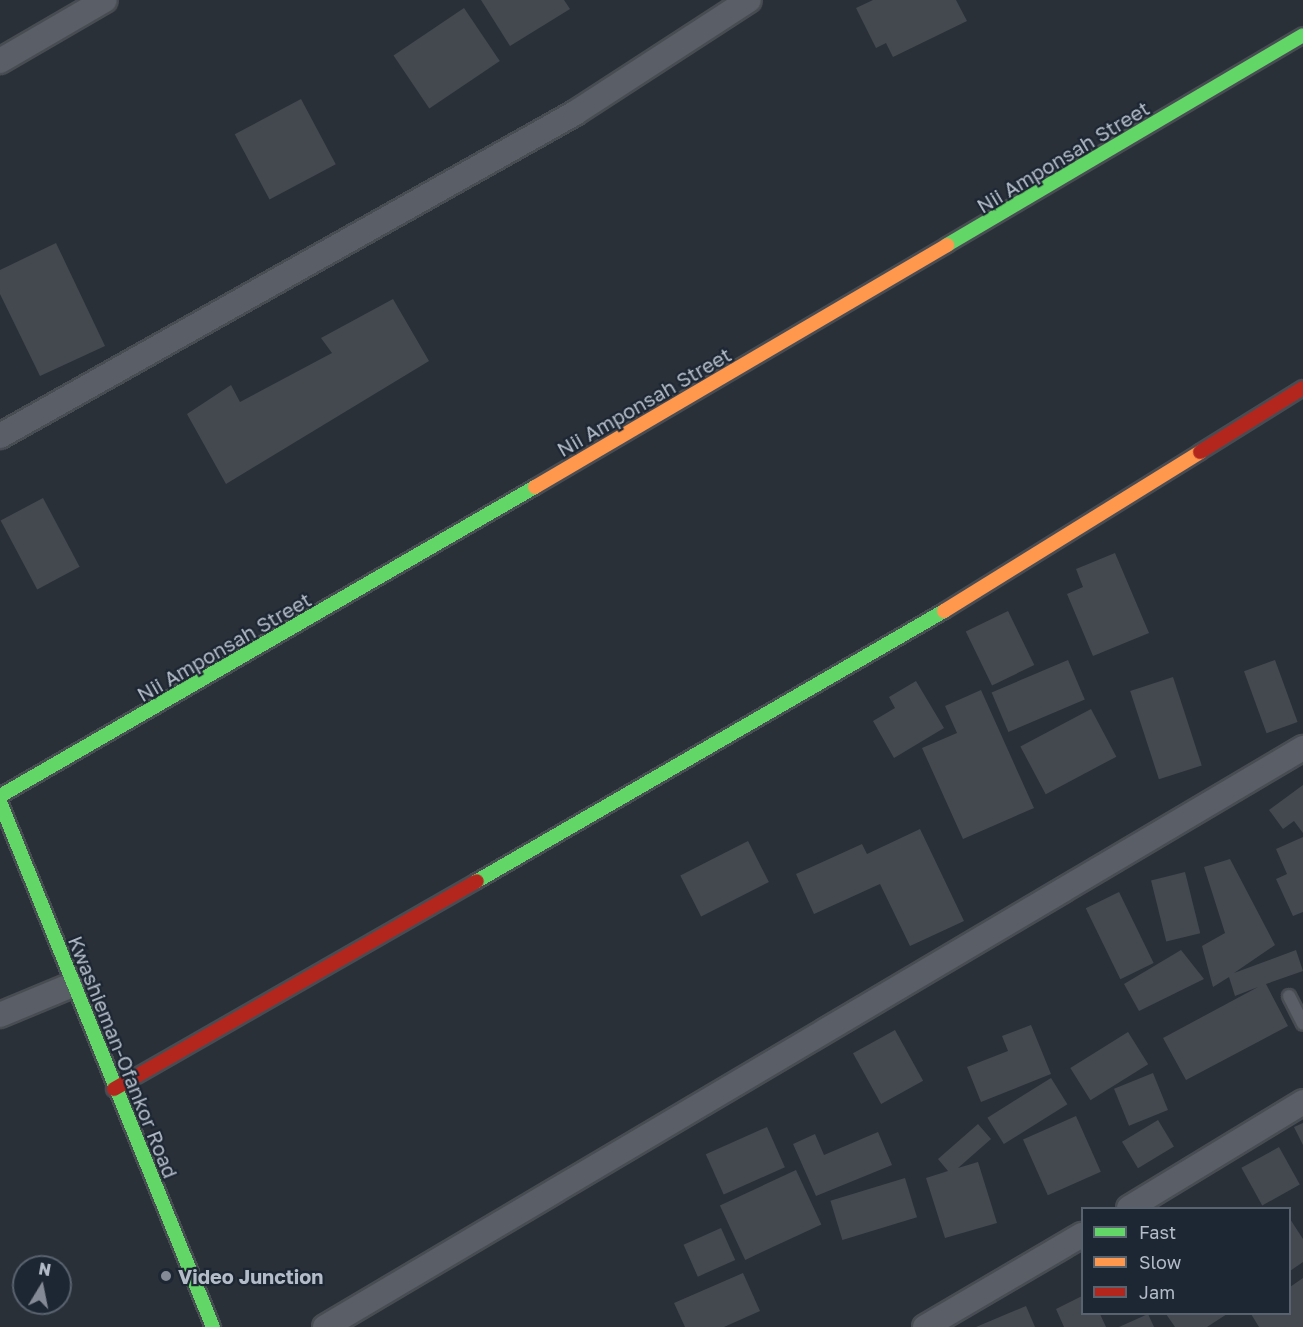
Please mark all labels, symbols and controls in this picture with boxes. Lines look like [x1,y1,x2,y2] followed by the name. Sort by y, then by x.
[972,96,1154,218] street label: Nii Amponsah Street
[553,342,735,462] street label: Nii Amponsah Street
[133,587,315,707] street label: Nii Amponsah Street
[63,932,183,1182] street label: Kwashieman-Ofankor Road
[1081,1207,1291,1315] legend
[1139,1221,1176,1243] text: Fast
[1139,1251,1181,1273] text: Slow
[12,1255,72,1315] north arrow
[37,1258,53,1280] text: N
[178,1264,323,1288] place label: Video Junction
[159,1269,173,1283] marker: Video Junction
[1139,1281,1175,1303] text: Jam

